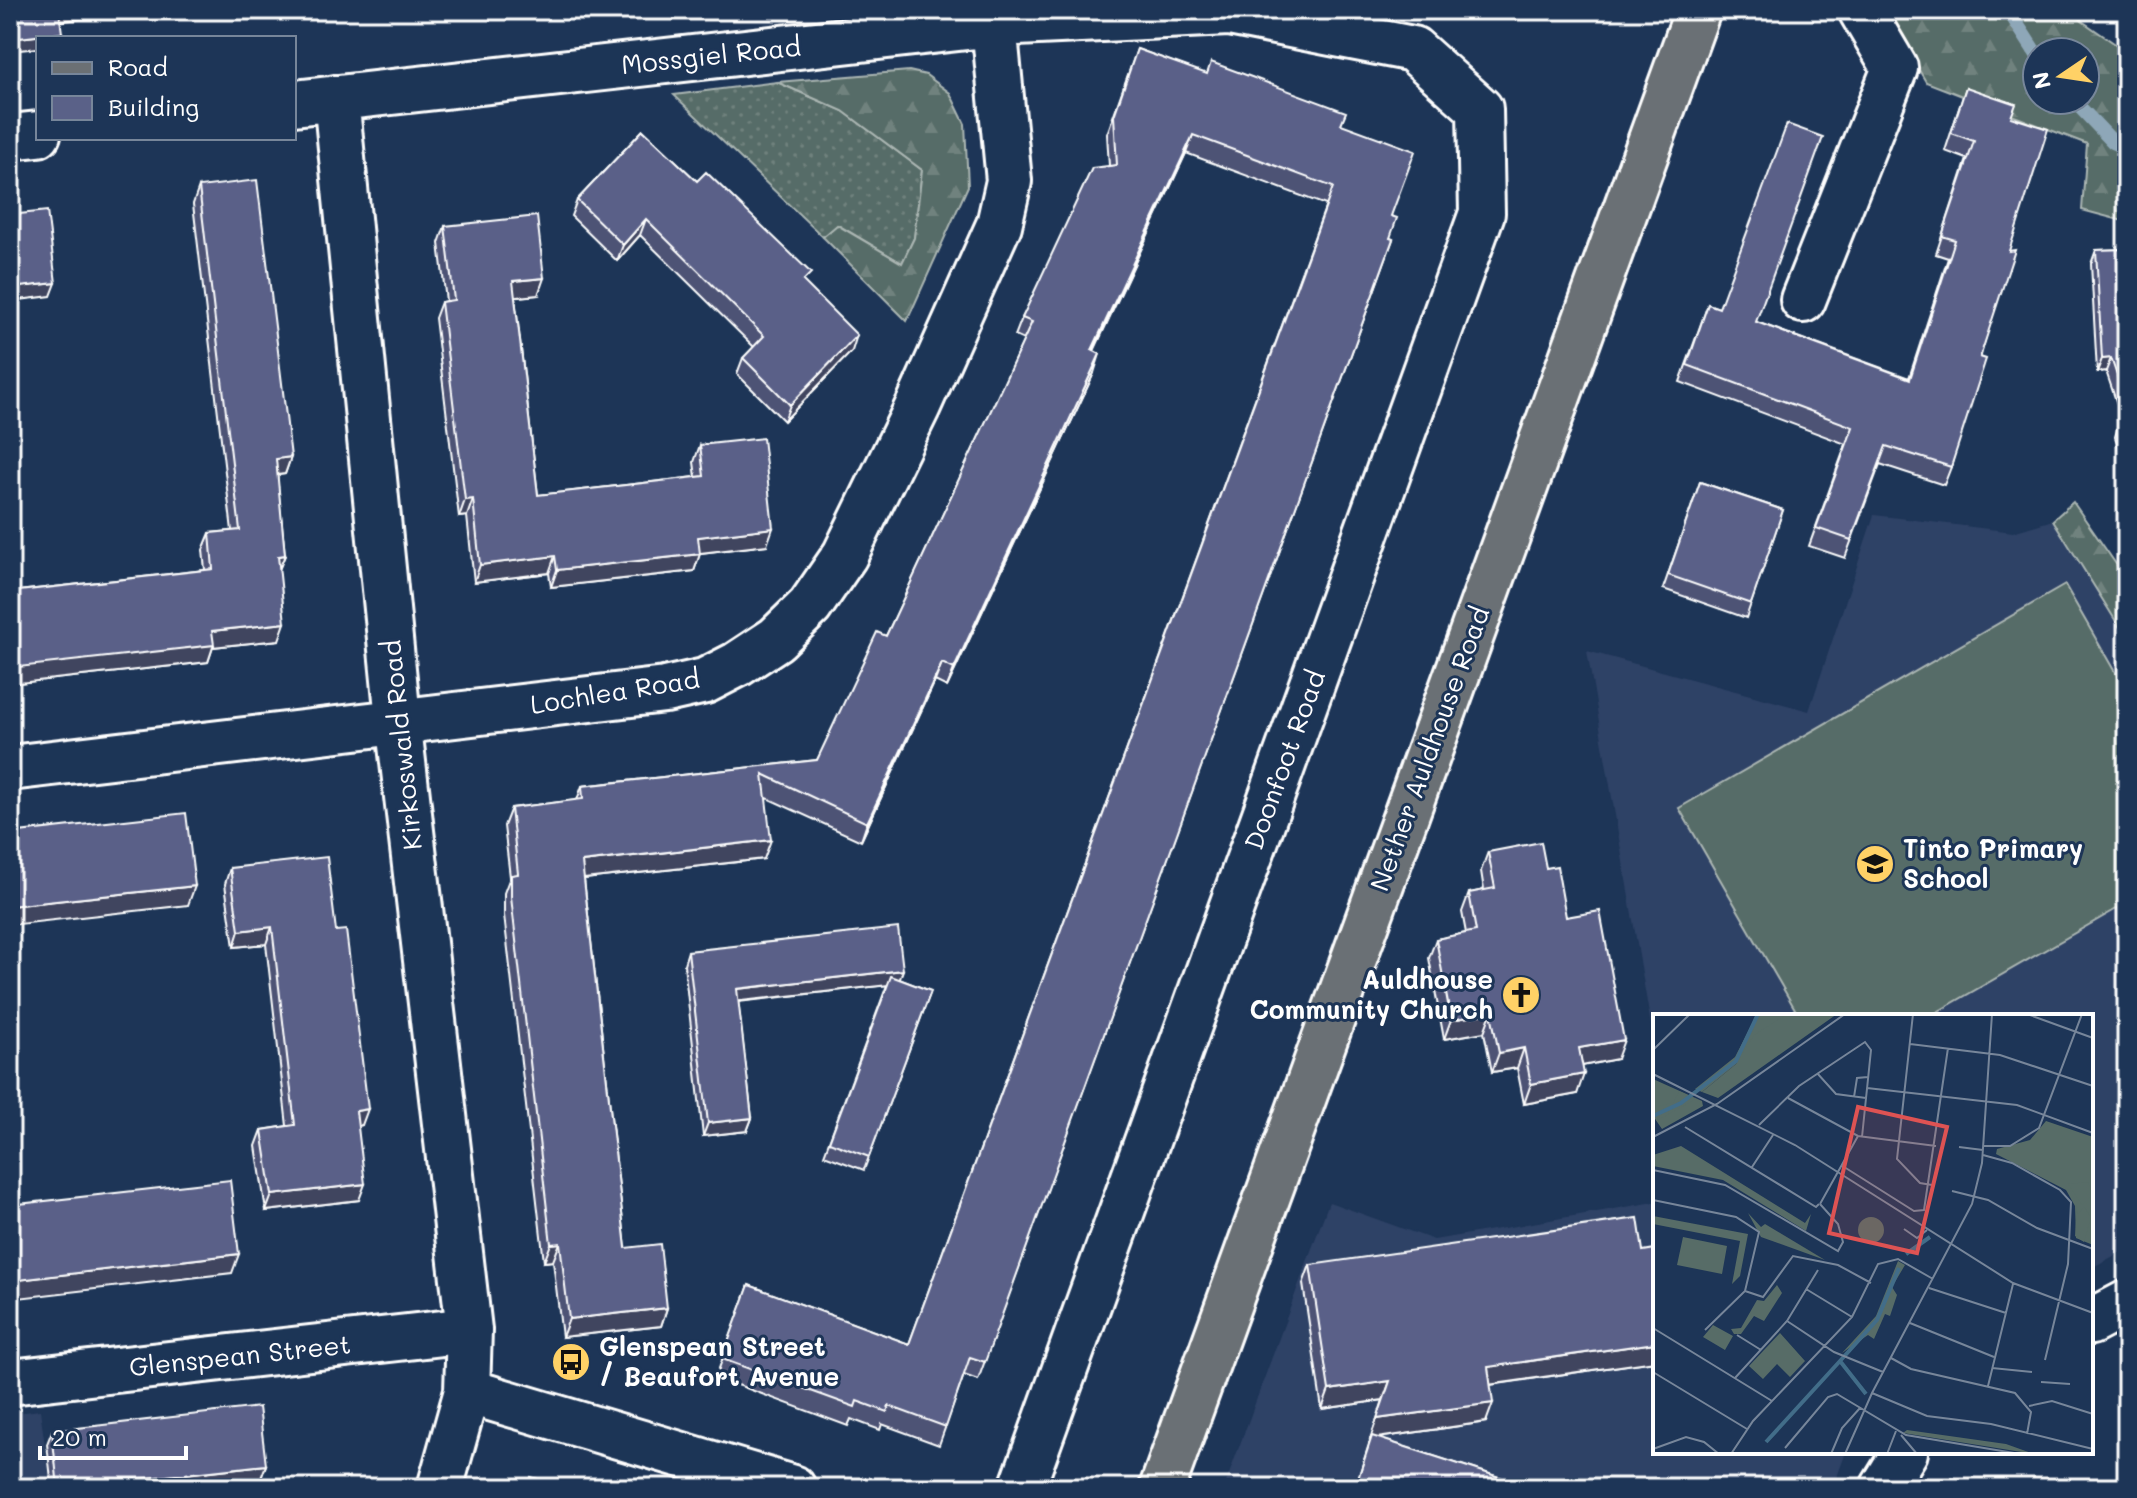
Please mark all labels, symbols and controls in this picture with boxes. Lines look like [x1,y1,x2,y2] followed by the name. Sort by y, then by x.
[620,29,802,81] street label: Mossgiel Road
[36,36,296,140] legend
[2021,36,2101,116] north arrow
[108,51,168,82] text: Road
[2025,69,2057,92] text: N
[108,91,199,122] text: Building
[1362,602,1496,896] street label: Nether Auldhouse Road
[373,638,429,852] street label: Kirkoswald Road
[528,661,702,721] street label: Lochlea Road
[1236,665,1332,854] street label: Doonfoot Road
[1903,831,2083,895] place label: Tinto Primary School
[1854,843,1896,885] school or university icon: Tinto Primary School
[1250,962,1493,1026] place label: Auldhouse Community Church
[1500,974,1542,1016] church icon: Auldhouse Community Church
[1653,1014,2093,1454] inset map
[127,1326,352,1384] street label: Glenspean Street
[599,1329,839,1393] place label: Glenspean Street / Beaufort Avenue
[550,1341,592,1383] bus stop icon: Glenspean Street / Beaufort Avenue
[40,1410,186,1460] scale bar
[52,1421,107,1452] text: 20 m

